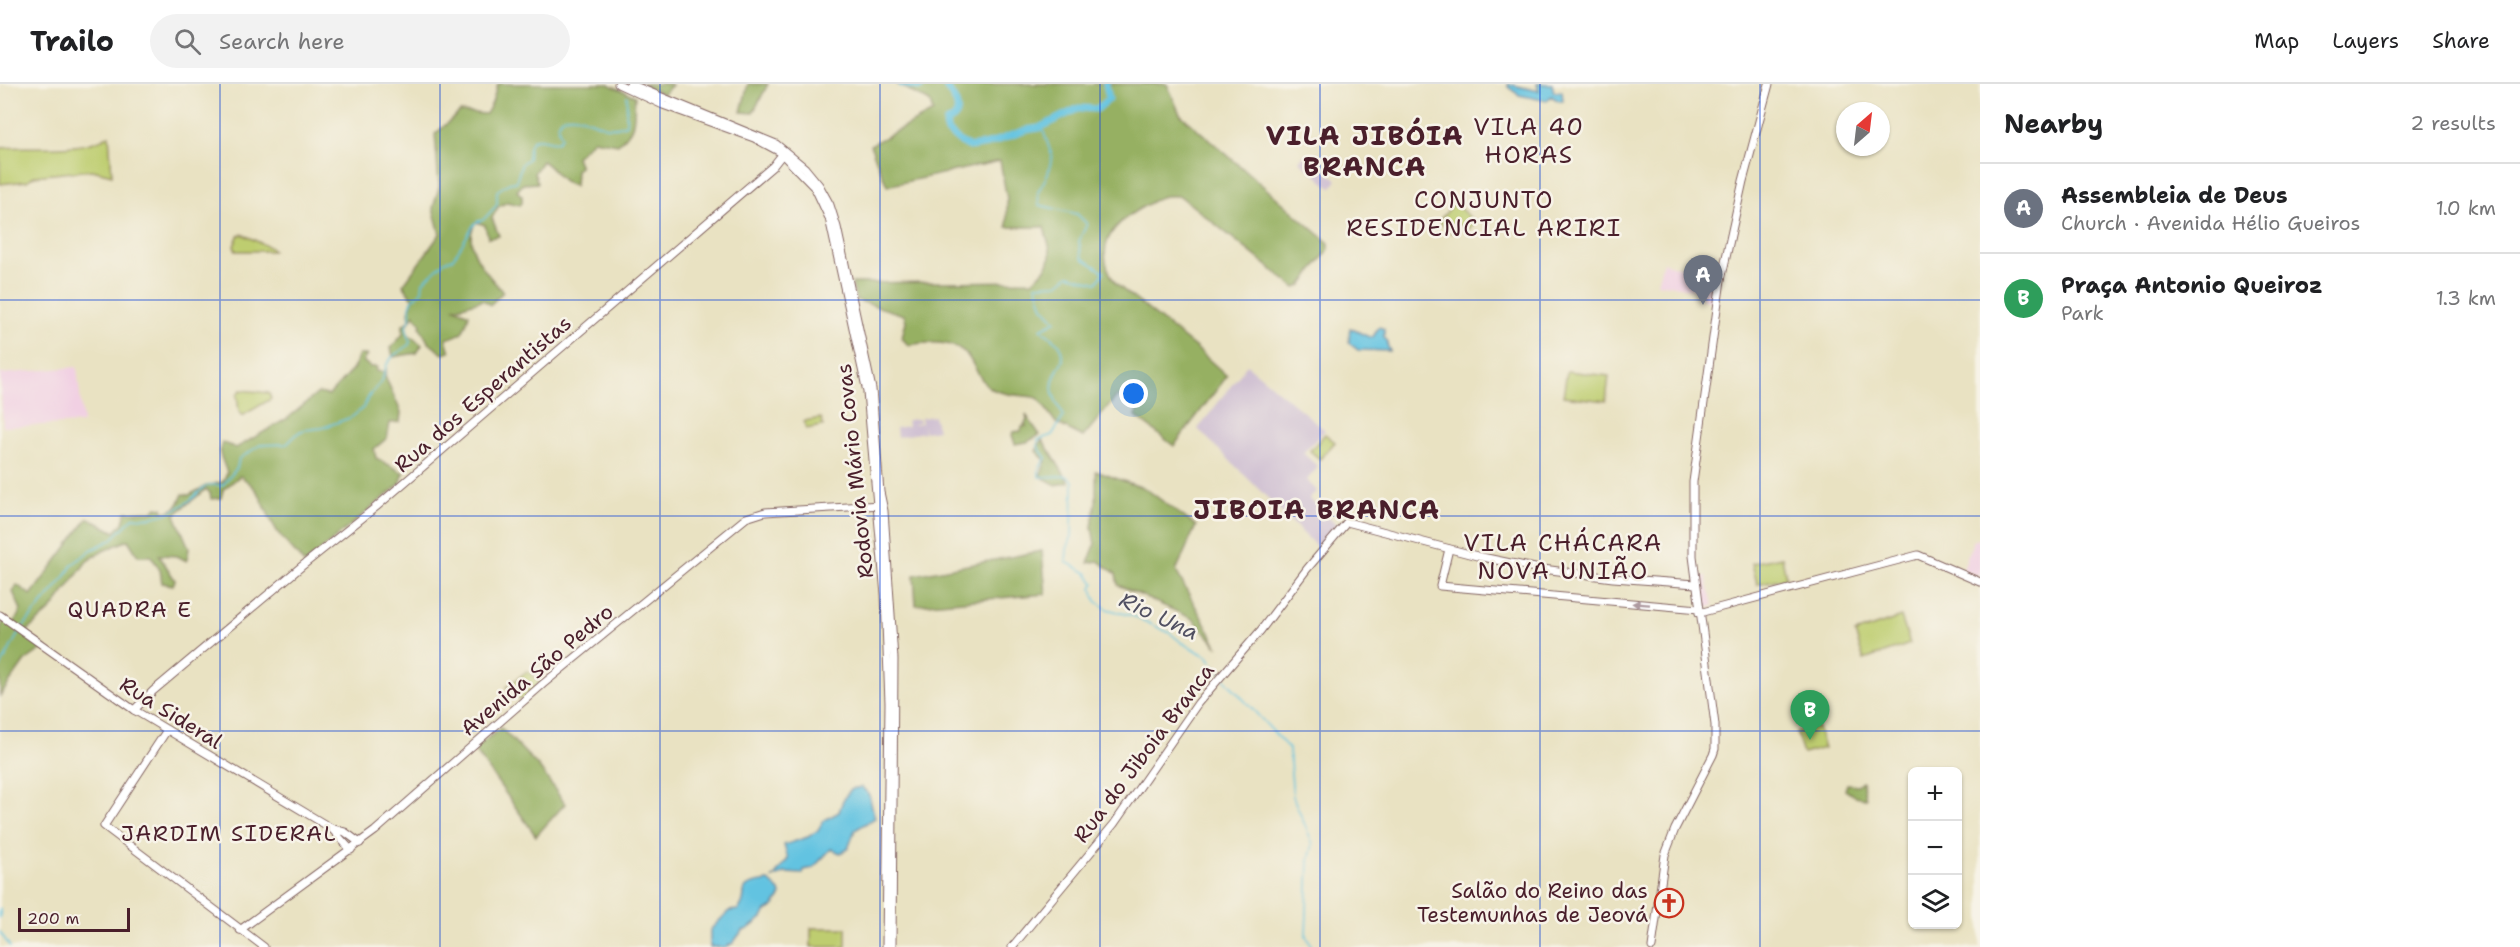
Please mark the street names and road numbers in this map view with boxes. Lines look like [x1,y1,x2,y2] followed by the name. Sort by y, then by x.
[389,309,577,479] street label: Rua dos Esperantistas
[830,362,880,580] street label: Rodovia Mário Covas
[455,598,619,742] street label: Avenida São Pedro
[1067,658,1221,848] street label: Rua do Jiboia Branca
[114,670,228,756] street label: Rua Sideral

